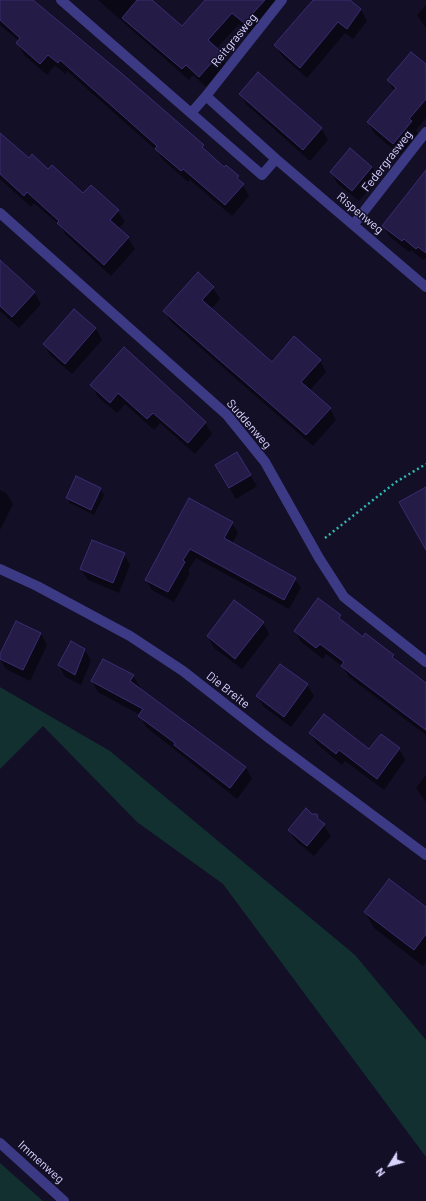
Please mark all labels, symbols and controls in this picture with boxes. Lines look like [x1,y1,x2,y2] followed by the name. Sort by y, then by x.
[208,10,260,70] street label: Reitgrasweg
[359,128,415,194] street label: Federgrasweg
[334,189,386,237] street label: Rispenweg
[224,396,274,452] street label: Suddenweg
[203,669,253,711] street label: Die Breite
[15,1138,67,1186] street label: Immenweg
[370,1145,410,1185] north arrow
[373,1166,387,1179] text: N

